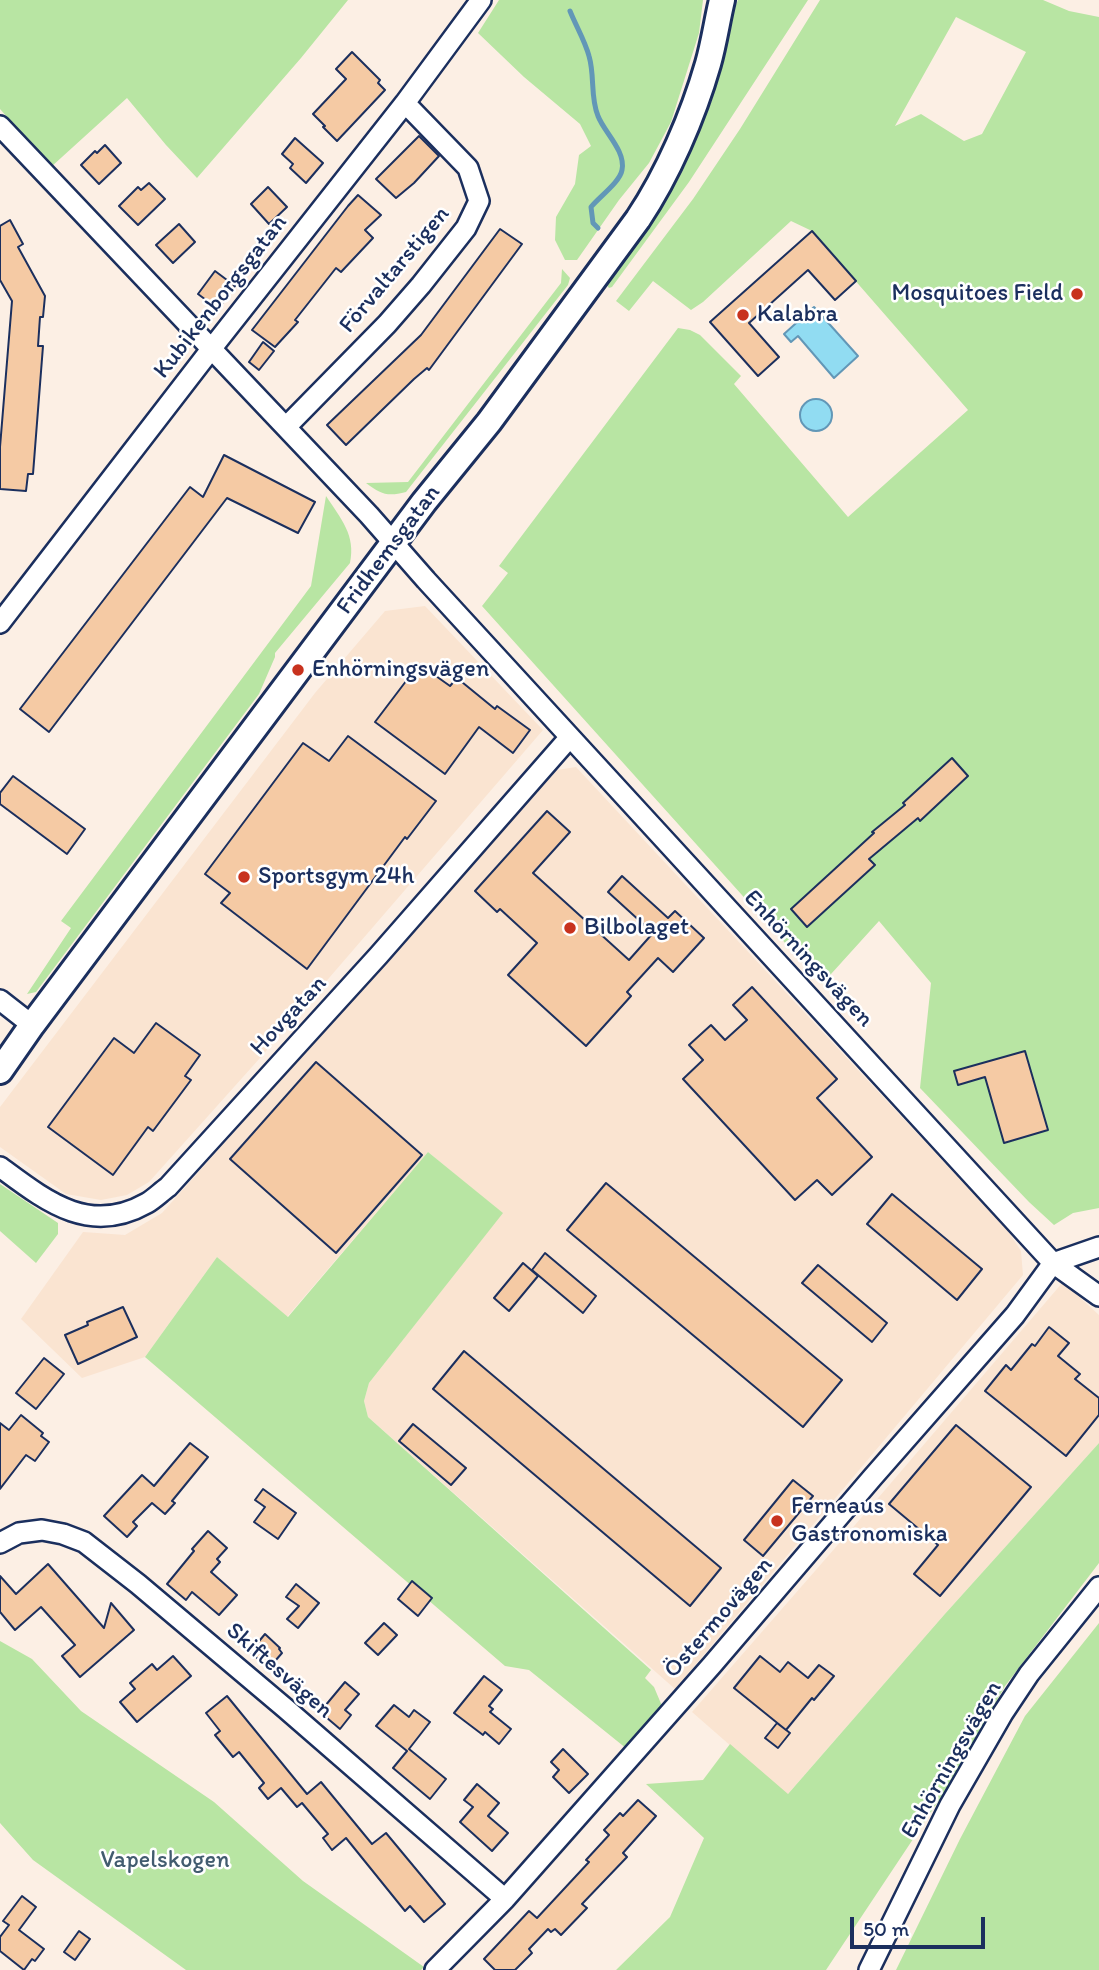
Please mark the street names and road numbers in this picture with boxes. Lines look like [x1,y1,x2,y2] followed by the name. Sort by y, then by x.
[334,201,456,339] street label: Förvaltarstigen
[148,209,294,385] street label: Kubikenborgsgatan
[331,480,447,620] street label: Fridhemsgatan
[737,884,879,1034] street label: Enhörningsvägen
[245,970,333,1062] street label: Hovgatan
[658,1551,780,1685] street label: Östermovägen
[220,1617,338,1725] street label: Skiftesvägen
[895,1676,1009,1844] street label: Enhörningsvägen

